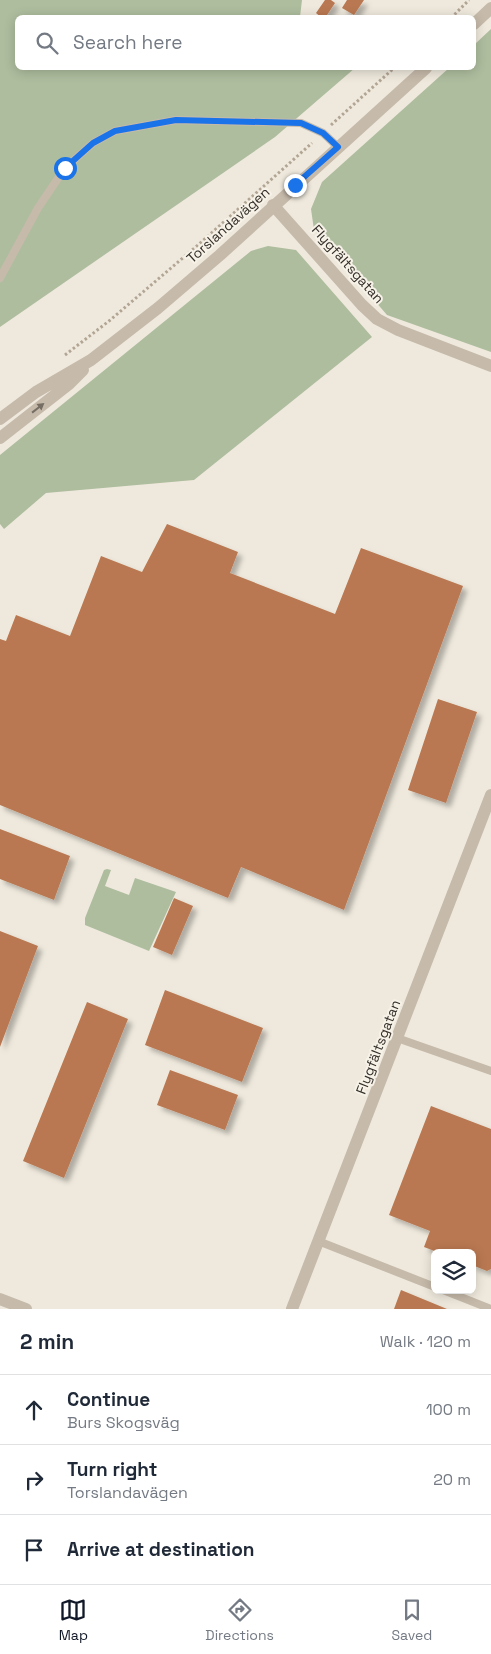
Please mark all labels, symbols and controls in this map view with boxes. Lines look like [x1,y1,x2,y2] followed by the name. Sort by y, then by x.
[15,15,476,70] search box
[33,29,61,57] icon: search
[73,30,183,55] text: Search here
[54,157,77,180] route start
[284,174,307,197] route end
[183,183,273,267] street label: Torslandavägen
[308,221,388,307] street label: Flygfältsgatan
[32,403,45,414] one-way arrow
[352,997,404,1097] street label: Flygfältsgatan
[431,1249,476,1294] map controls
[431,1249,476,1294] button: layers
[20,1328,74,1355] text: 2 min
[380,1331,471,1352] text: Walk · 120 m
[67,1387,150,1412] text: Continue
[20,1396,48,1424] icon: ahead
[426,1399,471,1420] text: 100 m
[67,1412,180,1433] text: Burs Skogsväg
[67,1457,157,1482] text: Turn right
[20,1466,48,1494] icon: right
[433,1469,471,1490] text: 20 m
[67,1482,188,1503] text: Torslandavägen
[20,1536,48,1564] icon: arrive
[67,1537,255,1562] text: Arrive at destination
[59,1596,88,1644] tab: Map
[205,1596,274,1644] tab: Directions
[391,1596,432,1644] tab: Saved

